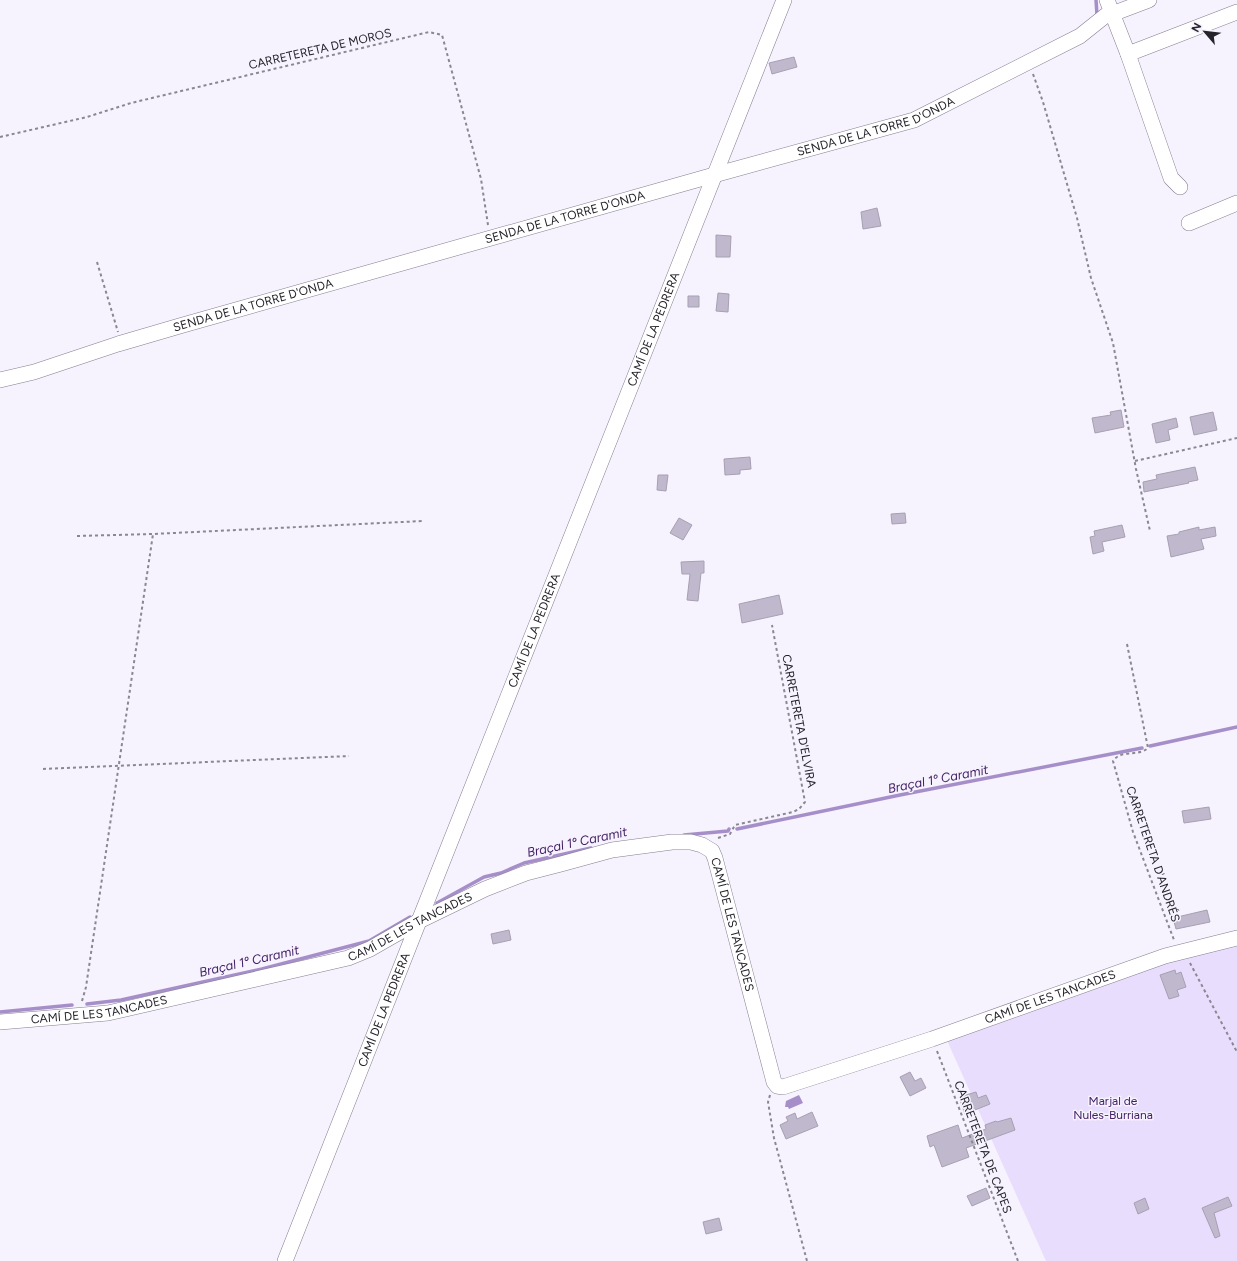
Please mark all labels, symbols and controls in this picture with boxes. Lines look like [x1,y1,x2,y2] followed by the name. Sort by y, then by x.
[1185,12,1225,52] north arrow
[1189,21,1204,34] text: N
[247,26,393,72] street label: CARRETERETA DE MOROS
[795,94,957,159] street label: SENDA DE LA TORRE D'ONDA
[483,188,646,246] street label: SENDA DE LA TORRE D'ONDA
[625,270,682,388] street label: CAMÍ DE LA PEDRERA
[171,276,335,335] street label: SENDA DE LA TORRE D'ONDA
[505,571,563,689] street label: CAMÍ DE LA PEDRERA
[779,653,819,789] street label: CARRETERETA D'ELVIRA
[886,762,991,796] water label: Braçal 1º Caramit
[1123,784,1183,924] street label: CARRETERETA D'ANDRÉS
[525,824,630,860] water label: Braçal 1º Caramit
[708,856,757,993] street label: CAMÍ DE LES TANCADES
[346,889,474,964] street label: CAMÍ DE LES TANCADES
[197,942,301,980] water label: Braçal 1º Caramit
[355,951,413,1069] street label: CAMÍ DE LA PEDRERA
[983,967,1117,1027] street label: CAMÍ DE LES TANCADES
[30,993,169,1026] street label: CAMÍ DE LES TANCADES
[951,1079,1015,1215] street label: CARRETERETA DE CAPES
[1073,1094,1153,1122] park label: Marjal de Nules-Burriana

